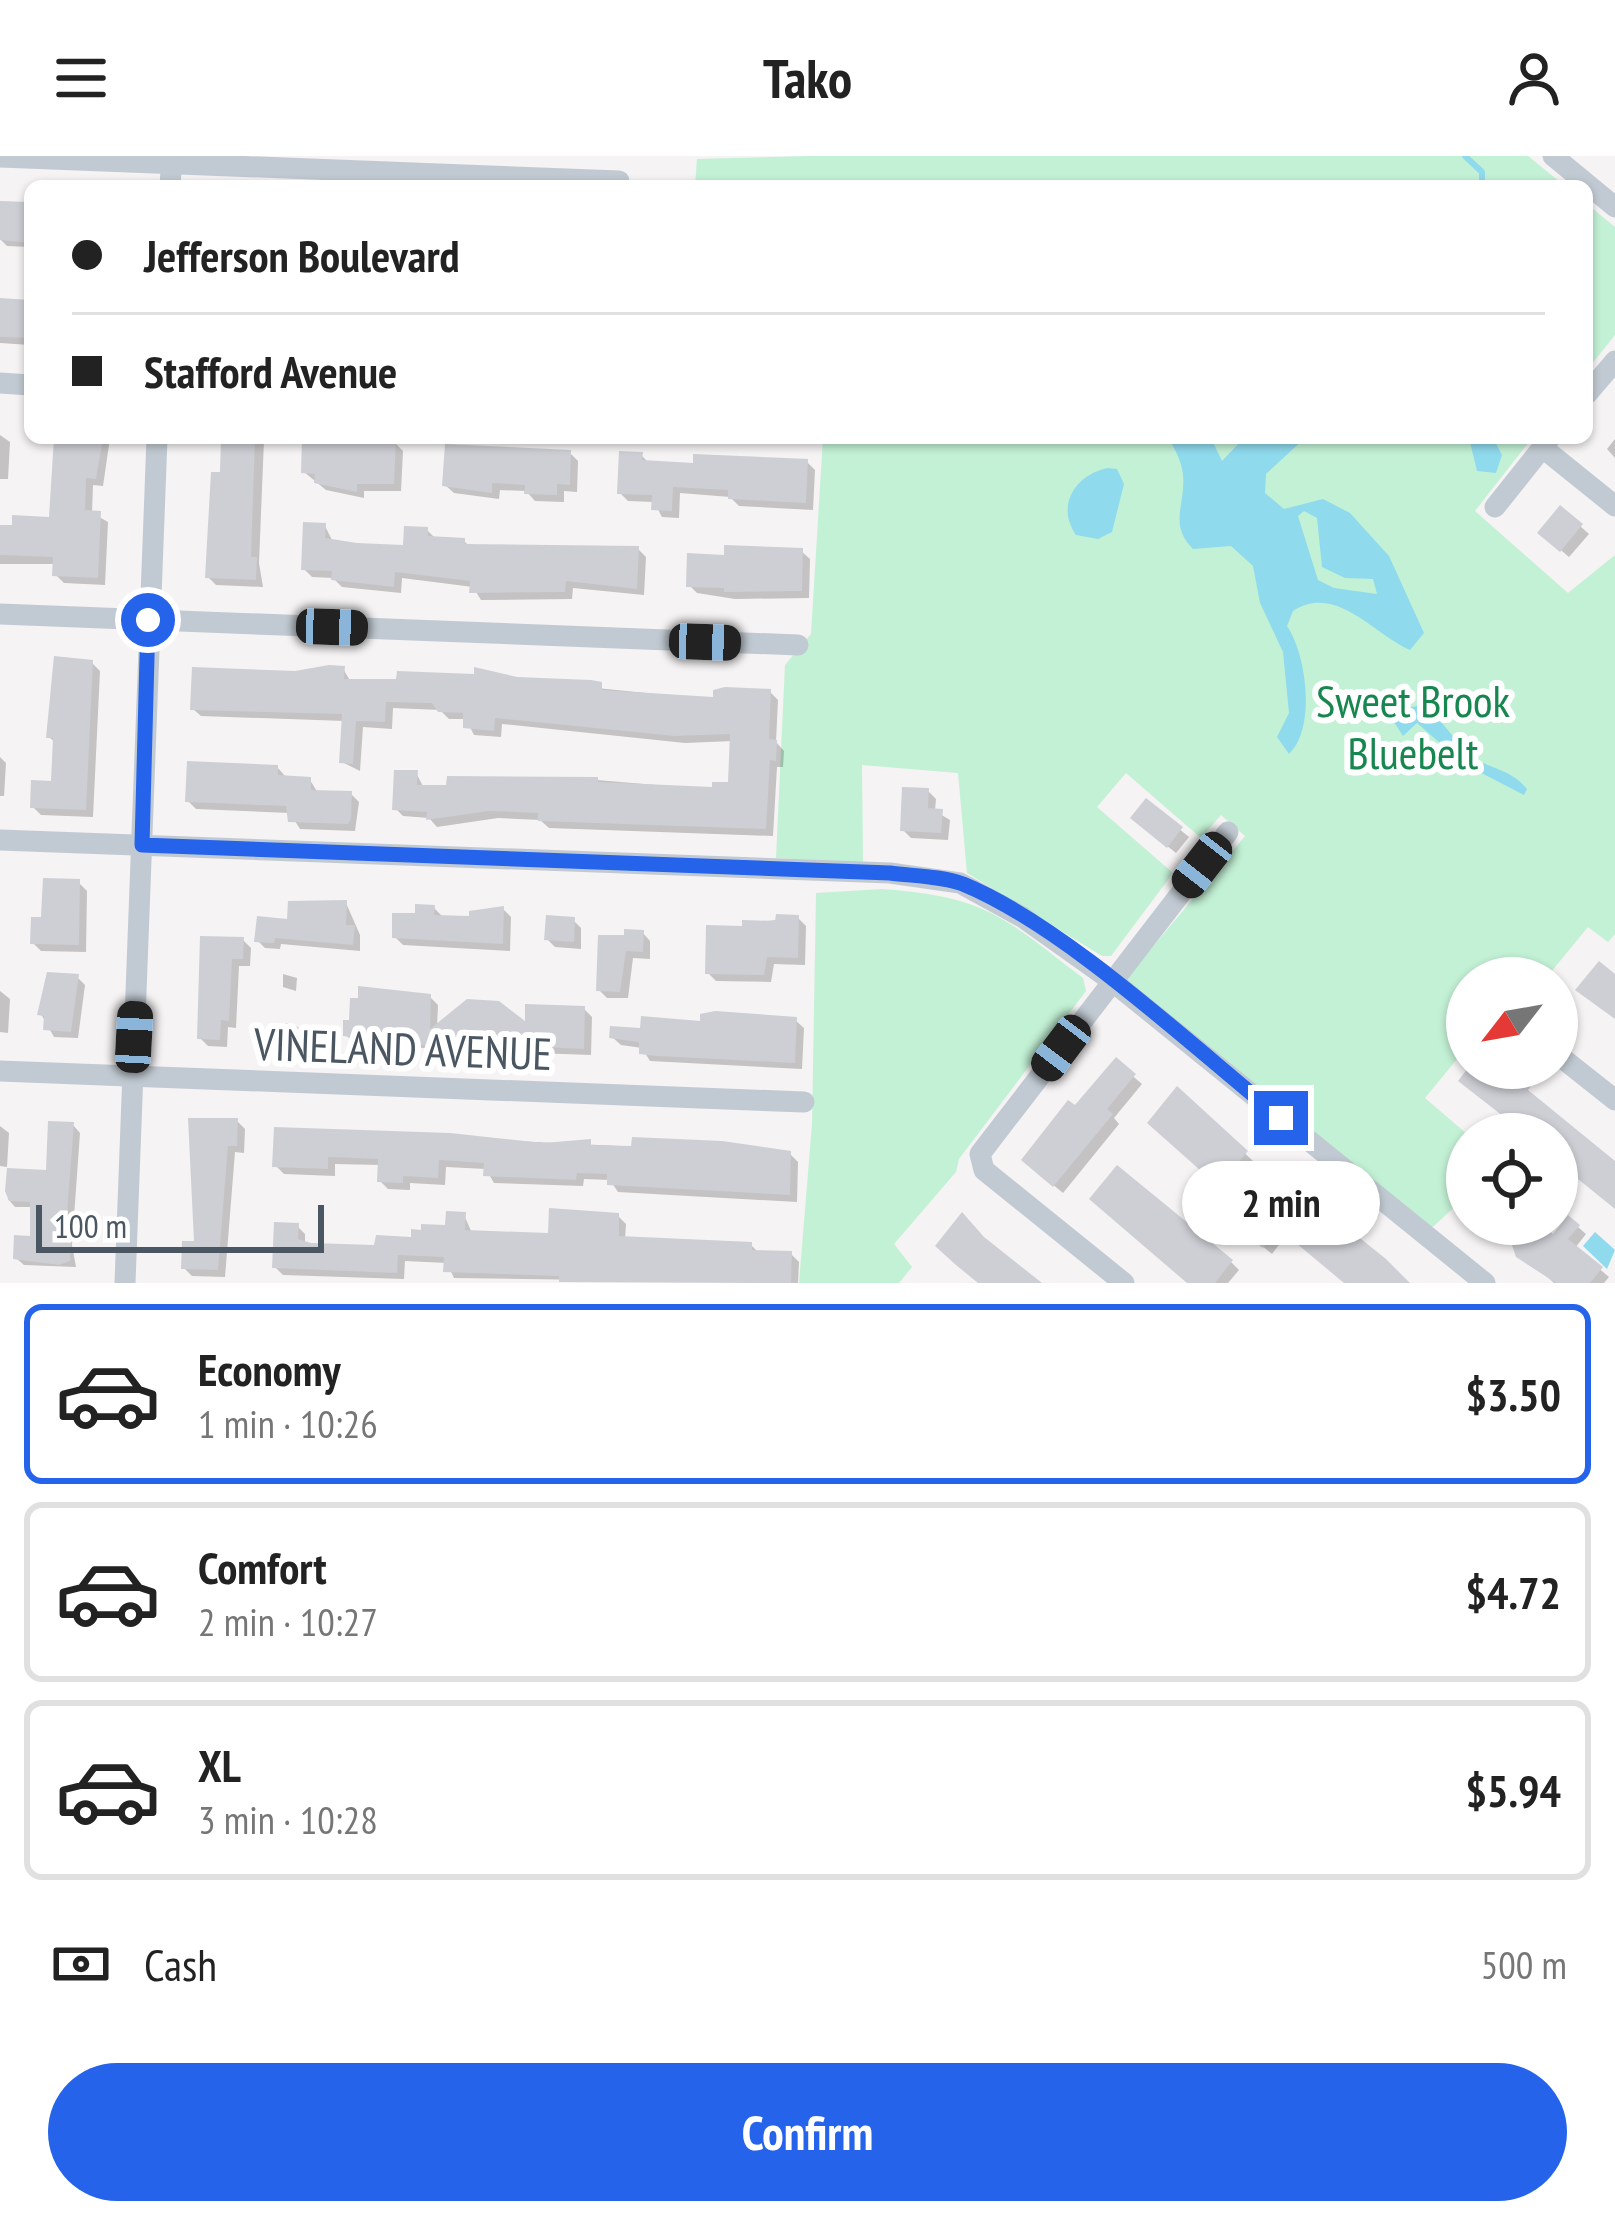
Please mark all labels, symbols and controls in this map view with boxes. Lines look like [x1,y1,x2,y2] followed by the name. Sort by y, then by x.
[763,43,852,113] text: Tako
[48,45,114,111] icon: menu
[1501,45,1567,111] icon: person
[144,226,460,284] text: Jefferson Boulevard
[144,342,397,400] text: Stafford Avenue
[121,593,175,647] route start
[295,608,369,646] car
[668,623,742,661] car
[1316,671,1511,781] park label: Sweet Brook Bluebelt
[1166,826,1238,904] car
[1446,957,1578,1089] north arrow
[1446,957,1578,1245] map controls
[114,1000,154,1074] car
[1025,1008,1097,1088] car
[252,1014,553,1082] street label: VINELAND AVENUE
[1254,1091,1308,1145] route end
[1446,1113,1578,1245] button: locate
[1182,1160,1380,1244] callout: 2 min
[1242,1177,1320,1228] text: 2 min
[36,1199,324,1252] scale bar
[54,1204,127,1247] text: 100 m
[54,1340,162,1448] icon: car
[198,1340,341,1398] text: Economy
[1465,1365,1561,1423] text: $3.50
[198,1398,378,1449] text: 1 min · 10:26
[54,1538,162,1646] icon: car
[198,1538,327,1596] text: Comfort
[1465,1563,1561,1621] text: $4.72
[198,1596,378,1647] text: 2 min · 10:27
[54,1736,162,1844] icon: car
[198,1736,241,1794] text: XL
[1465,1761,1561,1819] text: $5.94
[198,1794,378,1845] text: 3 min · 10:28
[48,1931,114,1997] icon: cash
[144,1935,217,1993] text: Cash
[1481,1939,1567,1990] text: 500 m
[48,2063,1567,2201] button: Confirm

